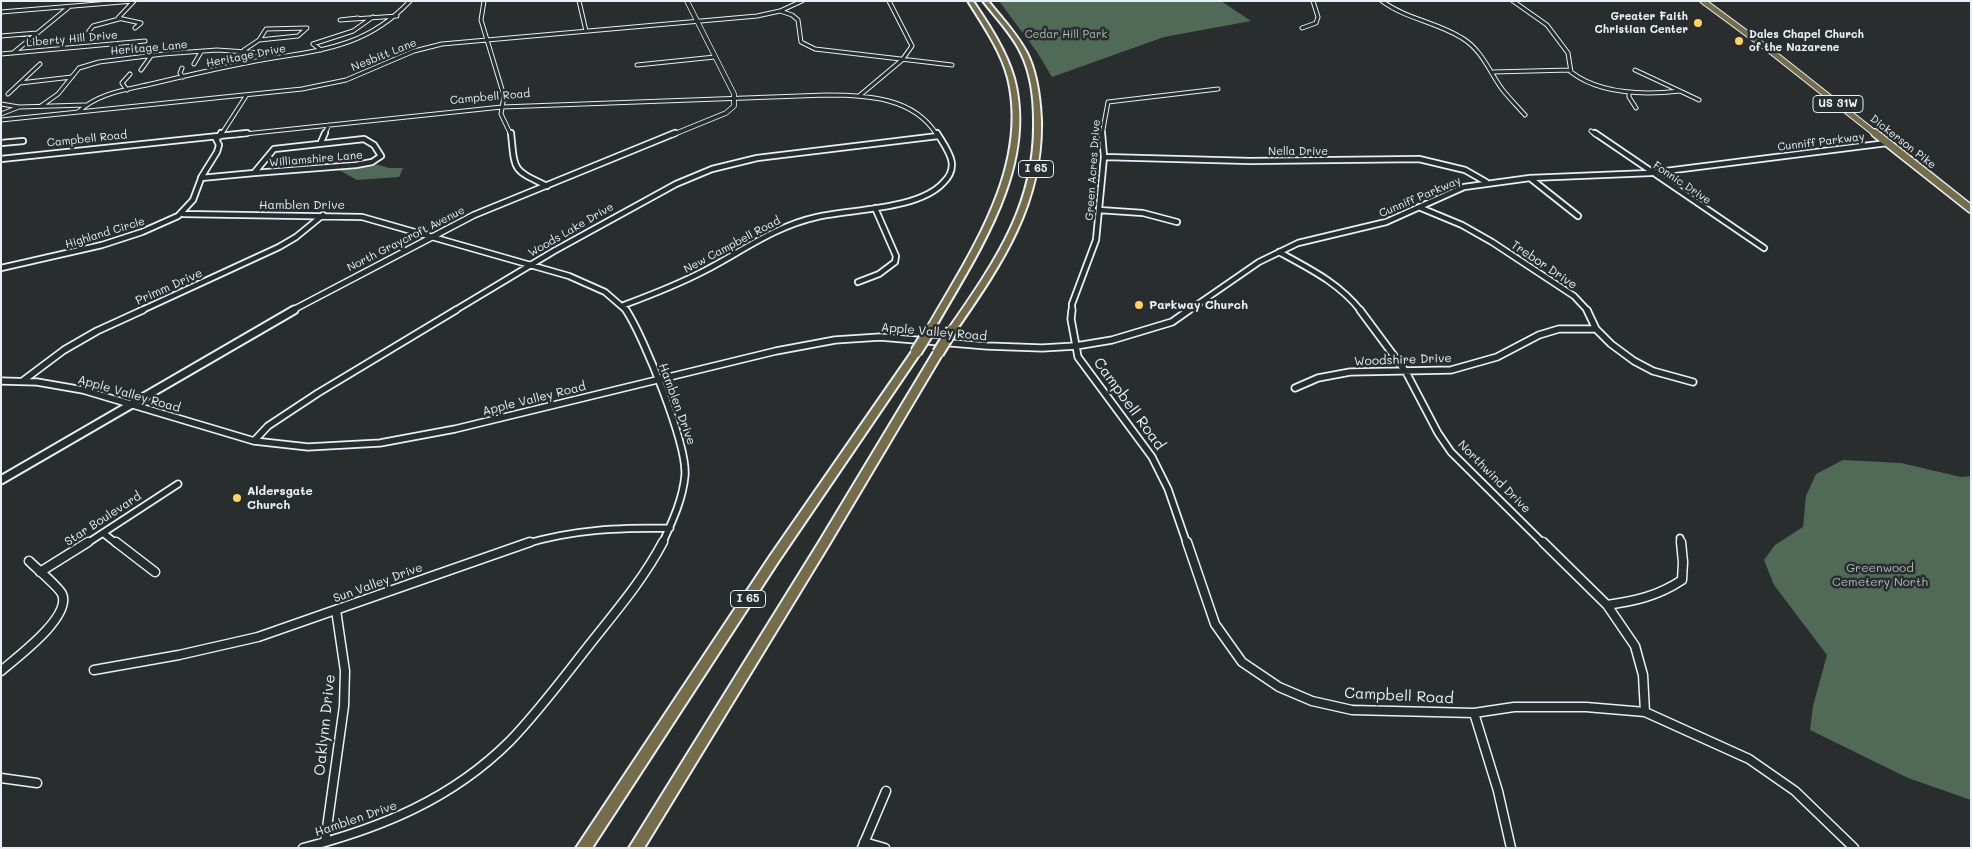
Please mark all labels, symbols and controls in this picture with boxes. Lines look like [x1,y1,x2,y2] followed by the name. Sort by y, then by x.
[1595,10,1688,36] place label: Greater Faith Christian Center
[1692,17,1704,29] marker: Greater Faith Christian Center
[26,28,118,50] street label: Liberty Hill Drive
[1025,28,1107,42] park label: Cedar Hill Park
[1749,28,1864,54] place label: Dales Chapel Church of the Nazarene
[1733,35,1745,47] marker: Dales Chapel Church of the Nazarene
[349,36,419,74] street label: Nesbitt Lane
[110,38,188,58] street label: Heritage Lane
[205,42,287,70] street label: Heritage Drive
[449,87,531,107] street label: Campbell Road
[1813,96,1863,112] road number: US 31W
[1868,112,1938,172] street label: Dickerson Pike
[1083,119,1103,221] street label: Green Acres Drive
[46,128,128,150] street label: Campbell Road
[1777,130,1865,154] street label: Cunniff Parkway
[1268,145,1328,159] street label: Nella Drive
[269,148,363,170] street label: Williamshire Lane
[1650,159,1714,207] street label: Fonnic Drive
[1018,160,1054,178] road number: I 65
[1377,174,1463,220] street label: Cunniff Parkway
[259,198,345,212] street label: Hamblen Drive
[526,200,616,260] street label: Woods Lake Drive
[345,204,467,274] street label: North Graycroft Avenue
[681,214,783,276] street label: New Campbell Road
[63,215,147,251] street label: Highland Circle
[1508,238,1580,292] street label: Trebor Drive
[133,266,205,308] street label: Primm Drive
[1149,298,1248,312] place label: Parkway Church
[1133,299,1145,311] marker: Parkway Church
[881,320,987,344] street label: Apple Valley Road
[1354,351,1452,369] street label: Woodshire Drive
[1089,354,1169,454] street label: Campbell Road
[656,361,698,447] street label: Hamblen Drive
[76,372,182,416] street label: Apple Valley Road
[481,379,587,419] street label: Apple Valley Road
[1455,438,1533,516] street label: Northwind Drive
[247,484,313,512] place label: Aldersgate Church
[62,489,144,549] street label: Star Boulevard
[231,492,243,504] marker: Aldersgate Church
[331,560,425,606] street label: Sun Valley Drive
[1832,561,1928,589] park label: Greenwood Cemetery North
[730,590,766,608] road number: I 65
[311,673,339,777] street label: Oaklynn Drive
[1344,684,1454,708] street label: Campbell Road
[313,798,399,840] street label: Hamblen Drive

